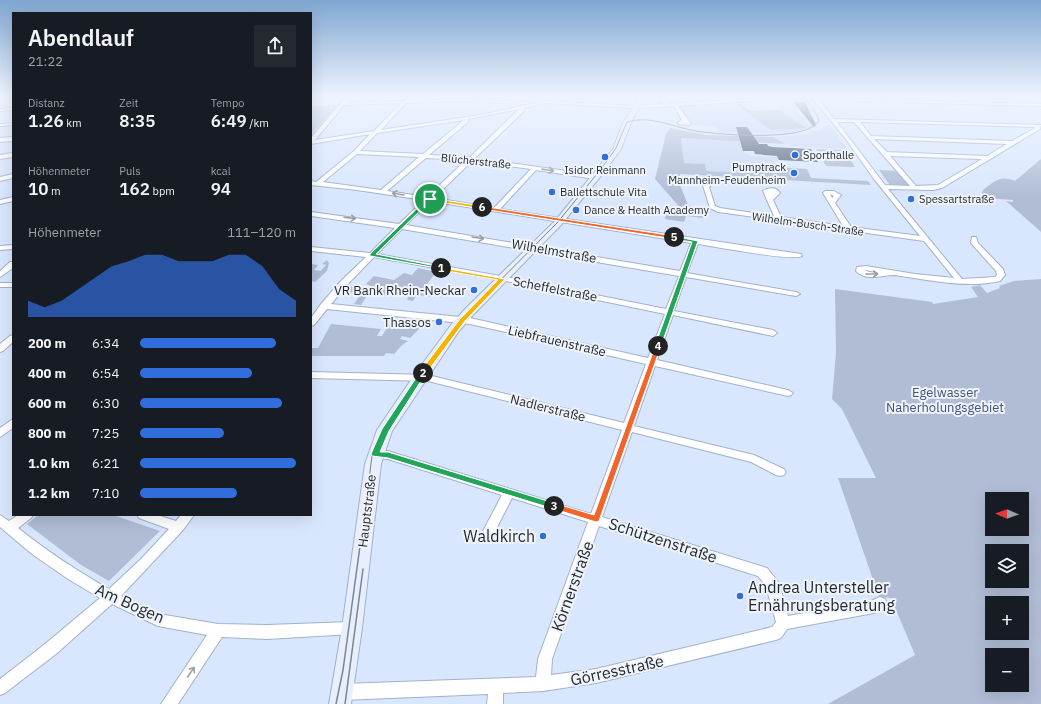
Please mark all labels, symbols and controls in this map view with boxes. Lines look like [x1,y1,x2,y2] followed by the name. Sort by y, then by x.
[28,23,134,52] text: Abendlauf
[254,25,296,67] button: share
[28,53,63,70] text: 21:22
[28,96,65,110] text: Distanz
[119,96,138,110] text: Zeit
[211,96,244,110] text: Tempo
[28,110,64,132] text: 1.26
[119,110,155,132] text: 8:35
[211,110,247,132] text: 6:49
[64,116,82,130] text: km
[247,116,269,130] text: /km
[803,148,854,162] place label: Sporthalle
[440,150,512,172] street label: Blücherstraße
[790,150,800,160] marker: Sporthalle
[600,152,610,162] marker: Isidor Reinmann
[668,160,786,187] place label: Pumptrack Mannheim-Feudenheim
[564,163,646,177] place label: Isidor Reinmann
[28,164,90,178] text: Höhenmeter
[119,164,141,178] text: Puls
[211,164,231,178] text: kcal
[541,166,554,174] one-way arrow
[789,168,799,178] marker: Pumptrack Mannheim-Feudenheim
[28,178,48,200] text: 10
[119,178,150,200] text: 162
[211,178,231,200] text: 94
[413,182,447,216] pin
[48,184,61,198] text: m
[150,184,175,198] text: bpm
[560,185,647,199] place label: Ballettschule Vita
[547,187,557,197] marker: Ballettschule Vita
[419,188,441,210] icon: arrive
[392,190,405,198] one-way arrow
[919,192,994,206] place label: Spessartstraße
[906,194,916,204] marker: Spessartstraße
[472,197,492,217] pin: 6
[479,200,485,214] text: 6
[584,203,710,217] place label: Dance & Health Academy
[571,205,581,215] marker: Dance & Health Academy
[751,209,865,239] street label: Wilhelm-Busch-Straße
[343,214,356,222] one-way arrow
[28,224,101,241] text: Höhenmeter
[227,224,296,241] text: 111–120 m
[664,227,684,247] pin: 5
[671,230,677,244] text: 5
[471,235,484,243] one-way arrow
[510,235,598,267] street label: Wilhelmstraße
[431,258,451,278] pin: 1
[438,261,444,275] text: 1
[865,270,878,278] one-way arrow
[511,272,599,306] street label: Scheffelstraße
[334,282,466,299] place label: VR Bank Rhein-Neckar
[469,285,479,295] marker: VR Bank Rhein-Neckar
[383,314,431,331] place label: Thassos
[434,317,444,327] marker: Thassos
[506,321,608,361] street label: Liebfrauenstraße
[28,335,66,352] text: 200 m
[92,335,119,352] text: 6:34
[648,336,668,356] pin: 4
[655,339,661,353] text: 4
[413,363,433,383] pin: 2
[28,365,66,382] text: 400 m
[92,365,119,382] text: 6:54
[420,366,426,380] text: 2
[886,384,1004,416] park label: Egelwasser Naherholungsgebiet
[509,390,587,426] street label: Nadlerstraße
[28,395,66,412] text: 600 m
[92,395,119,412] text: 6:30
[28,425,66,442] text: 800 m
[92,425,119,442] text: 7:25
[28,455,70,472] text: 1.0 km
[92,455,119,472] text: 6:21
[354,474,380,548] street label: Hauptstraße
[28,485,70,502] text: 1.2 km
[92,485,119,502] text: 7:10
[985,492,1029,536] north arrow
[985,492,1029,692] map controls
[544,496,564,516] pin: 3
[551,499,557,513] text: 3
[606,513,720,567] street label: Schützenstraße
[463,526,535,546] place label: Waldkirch
[538,531,548,541] marker: Waldkirch
[546,538,598,634] street label: Körnerstraße
[985,544,1029,588] button: layers
[748,577,895,615] place label: Andrea Untersteller Ernährungsberatung
[92,579,168,627] street label: Am Bogen
[735,591,745,601] marker: Andrea Untersteller Ernährungsberatung
[985,596,1029,640] button: +
[985,648,1029,692] button: −
[569,650,666,690] street label: Görresstraße
[187,667,195,678] one-way arrow

